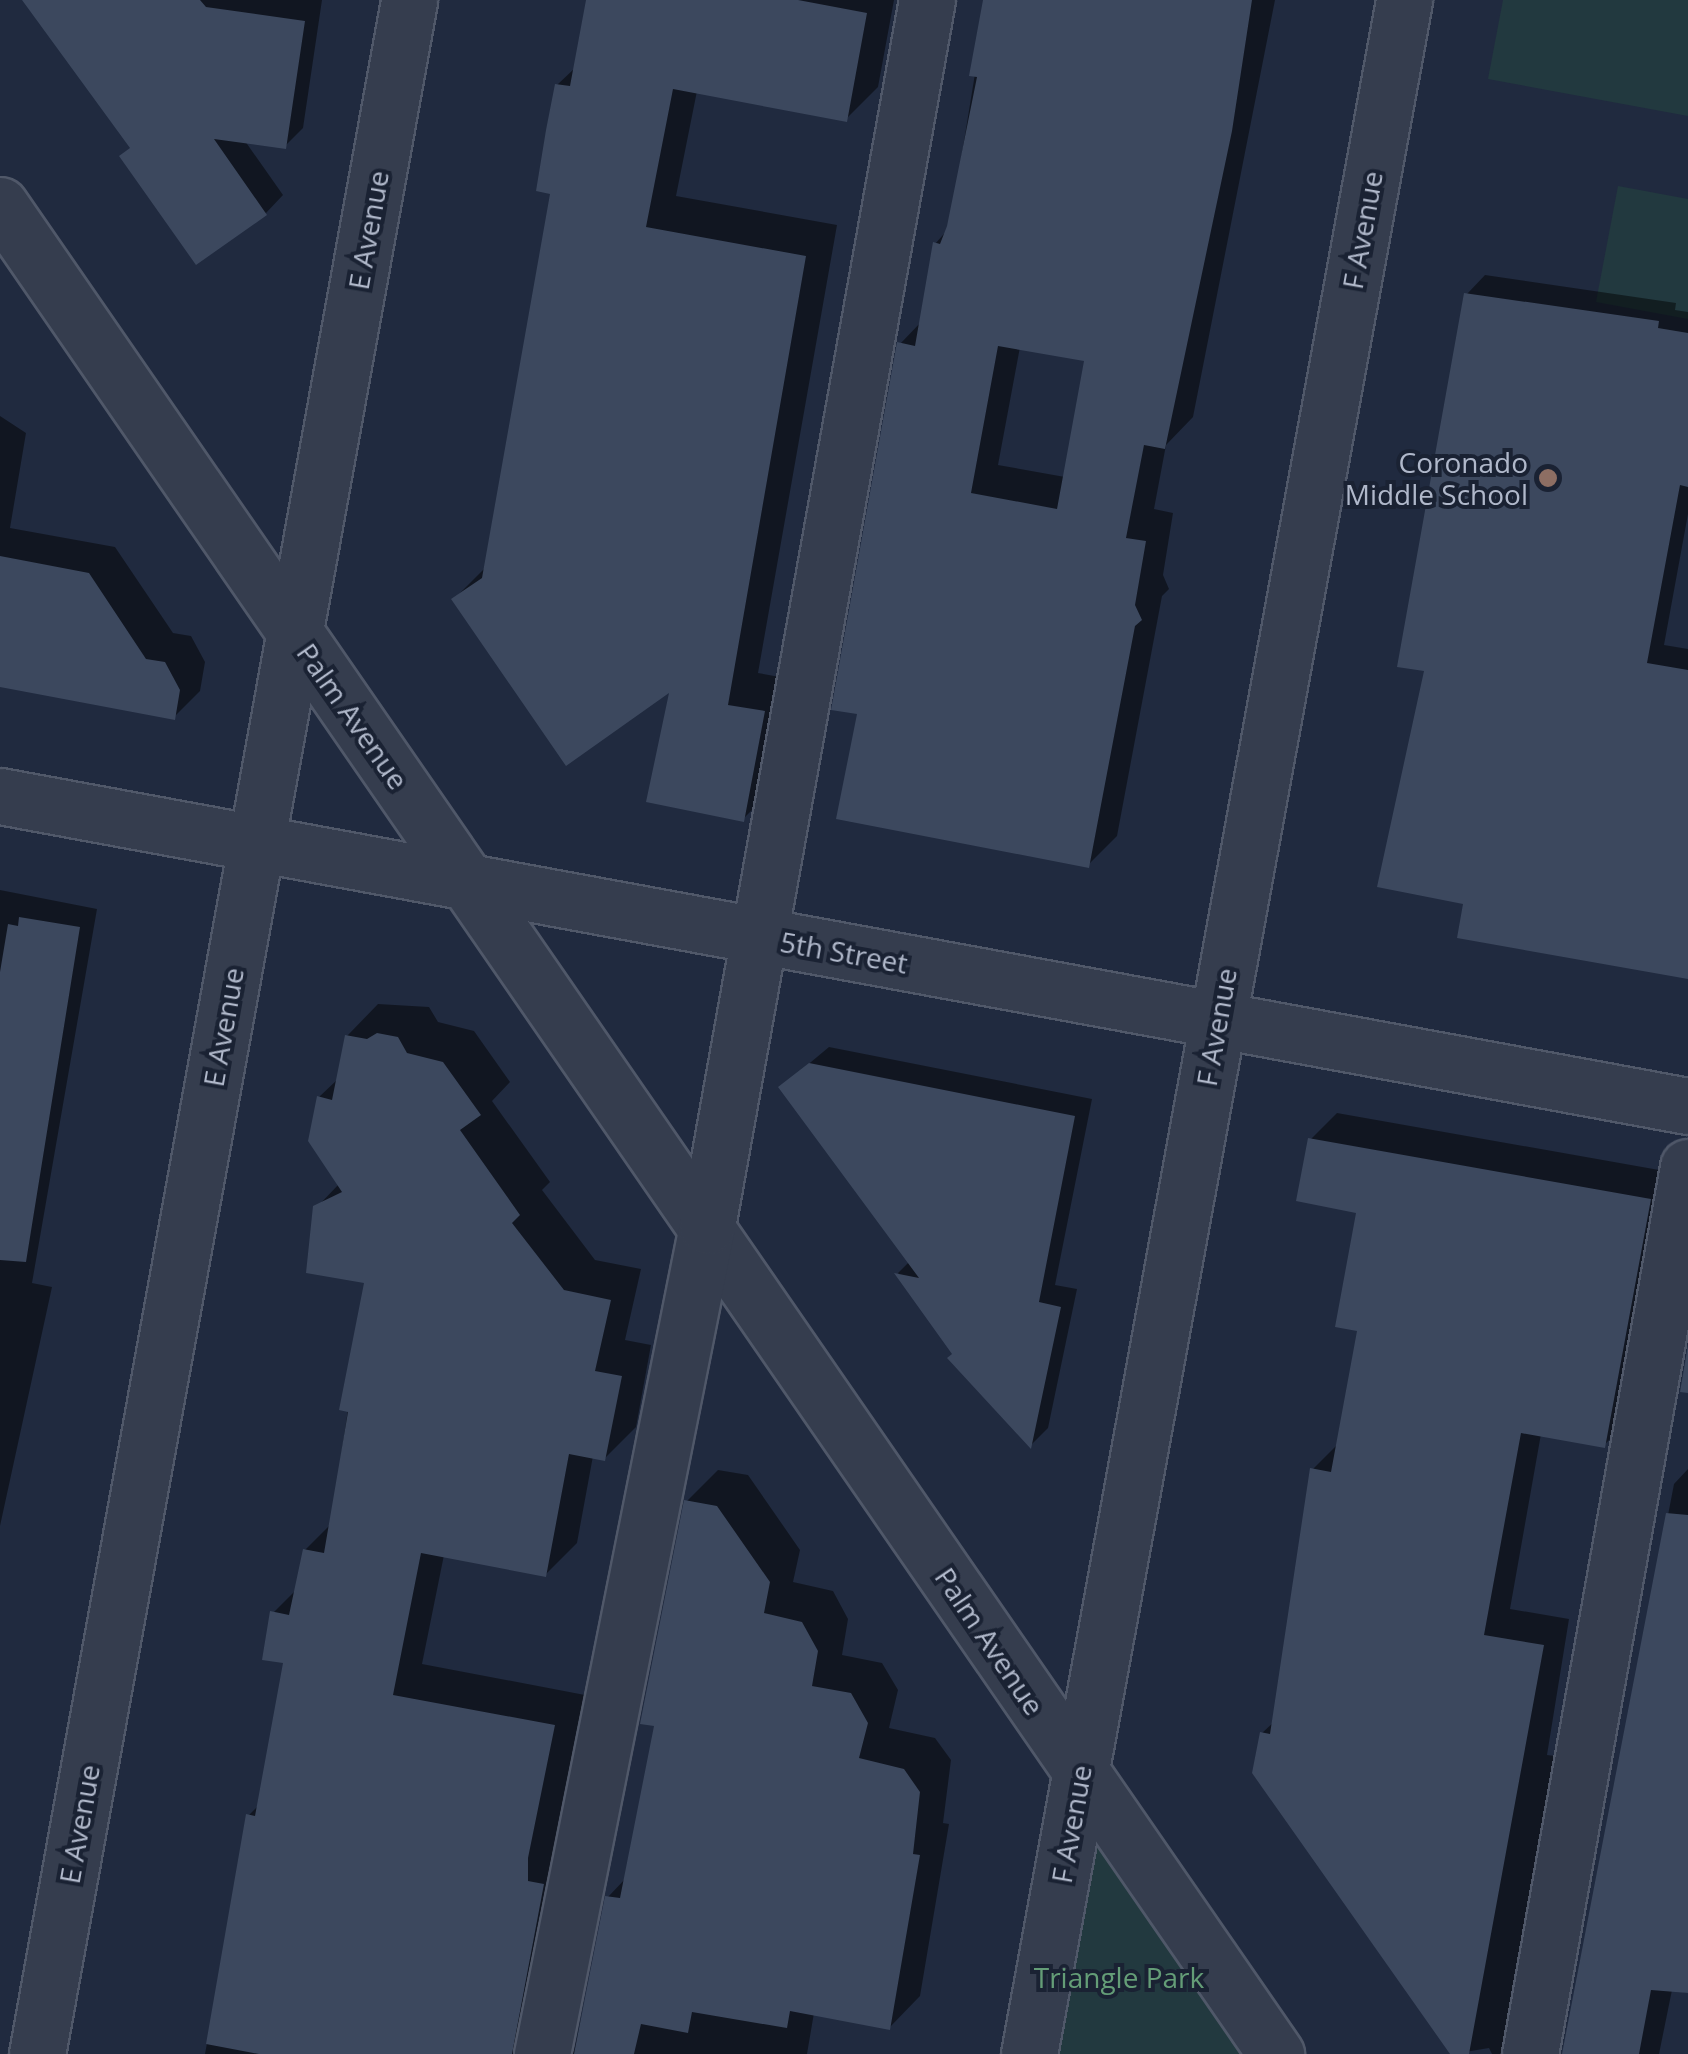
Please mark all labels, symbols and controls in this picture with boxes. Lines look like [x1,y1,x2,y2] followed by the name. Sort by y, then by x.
[341,168,395,292] street label: E Avenue
[1335,168,1389,292] street label: F Avenue
[1345,445,1528,511] place label: Coronado Middle School
[1537,467,1559,489] marker: Coronado Middle School
[290,637,416,795] street label: Palm Avenue
[778,924,910,980] street label: 5th Street
[196,965,250,1089] street label: E Avenue
[1189,965,1243,1089] street label: F Avenue
[928,1561,1052,1721] street label: Palm Avenue
[52,1762,106,1886] street label: E Avenue
[1044,1762,1098,1886] street label: F Avenue
[1034,1960,1204,1994] park label: Triangle Park

